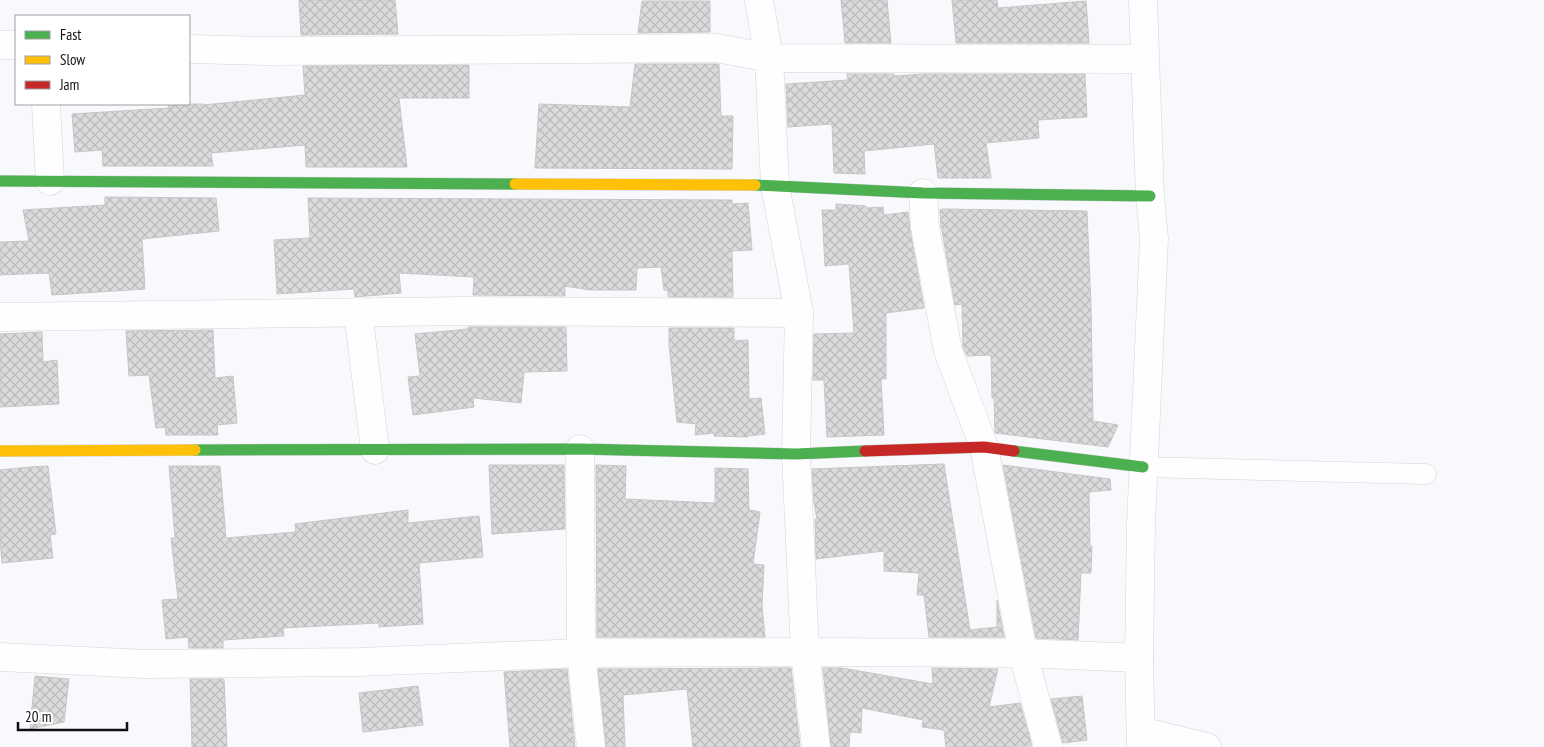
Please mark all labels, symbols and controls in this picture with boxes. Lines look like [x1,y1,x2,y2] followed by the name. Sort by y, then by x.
[15,15,190,105] legend
[60,25,81,44] text: Fast
[60,50,85,69] text: Slow
[59,75,79,94] text: Jam
[18,700,126,732] scale bar
[25,707,51,726] text: 20 m

